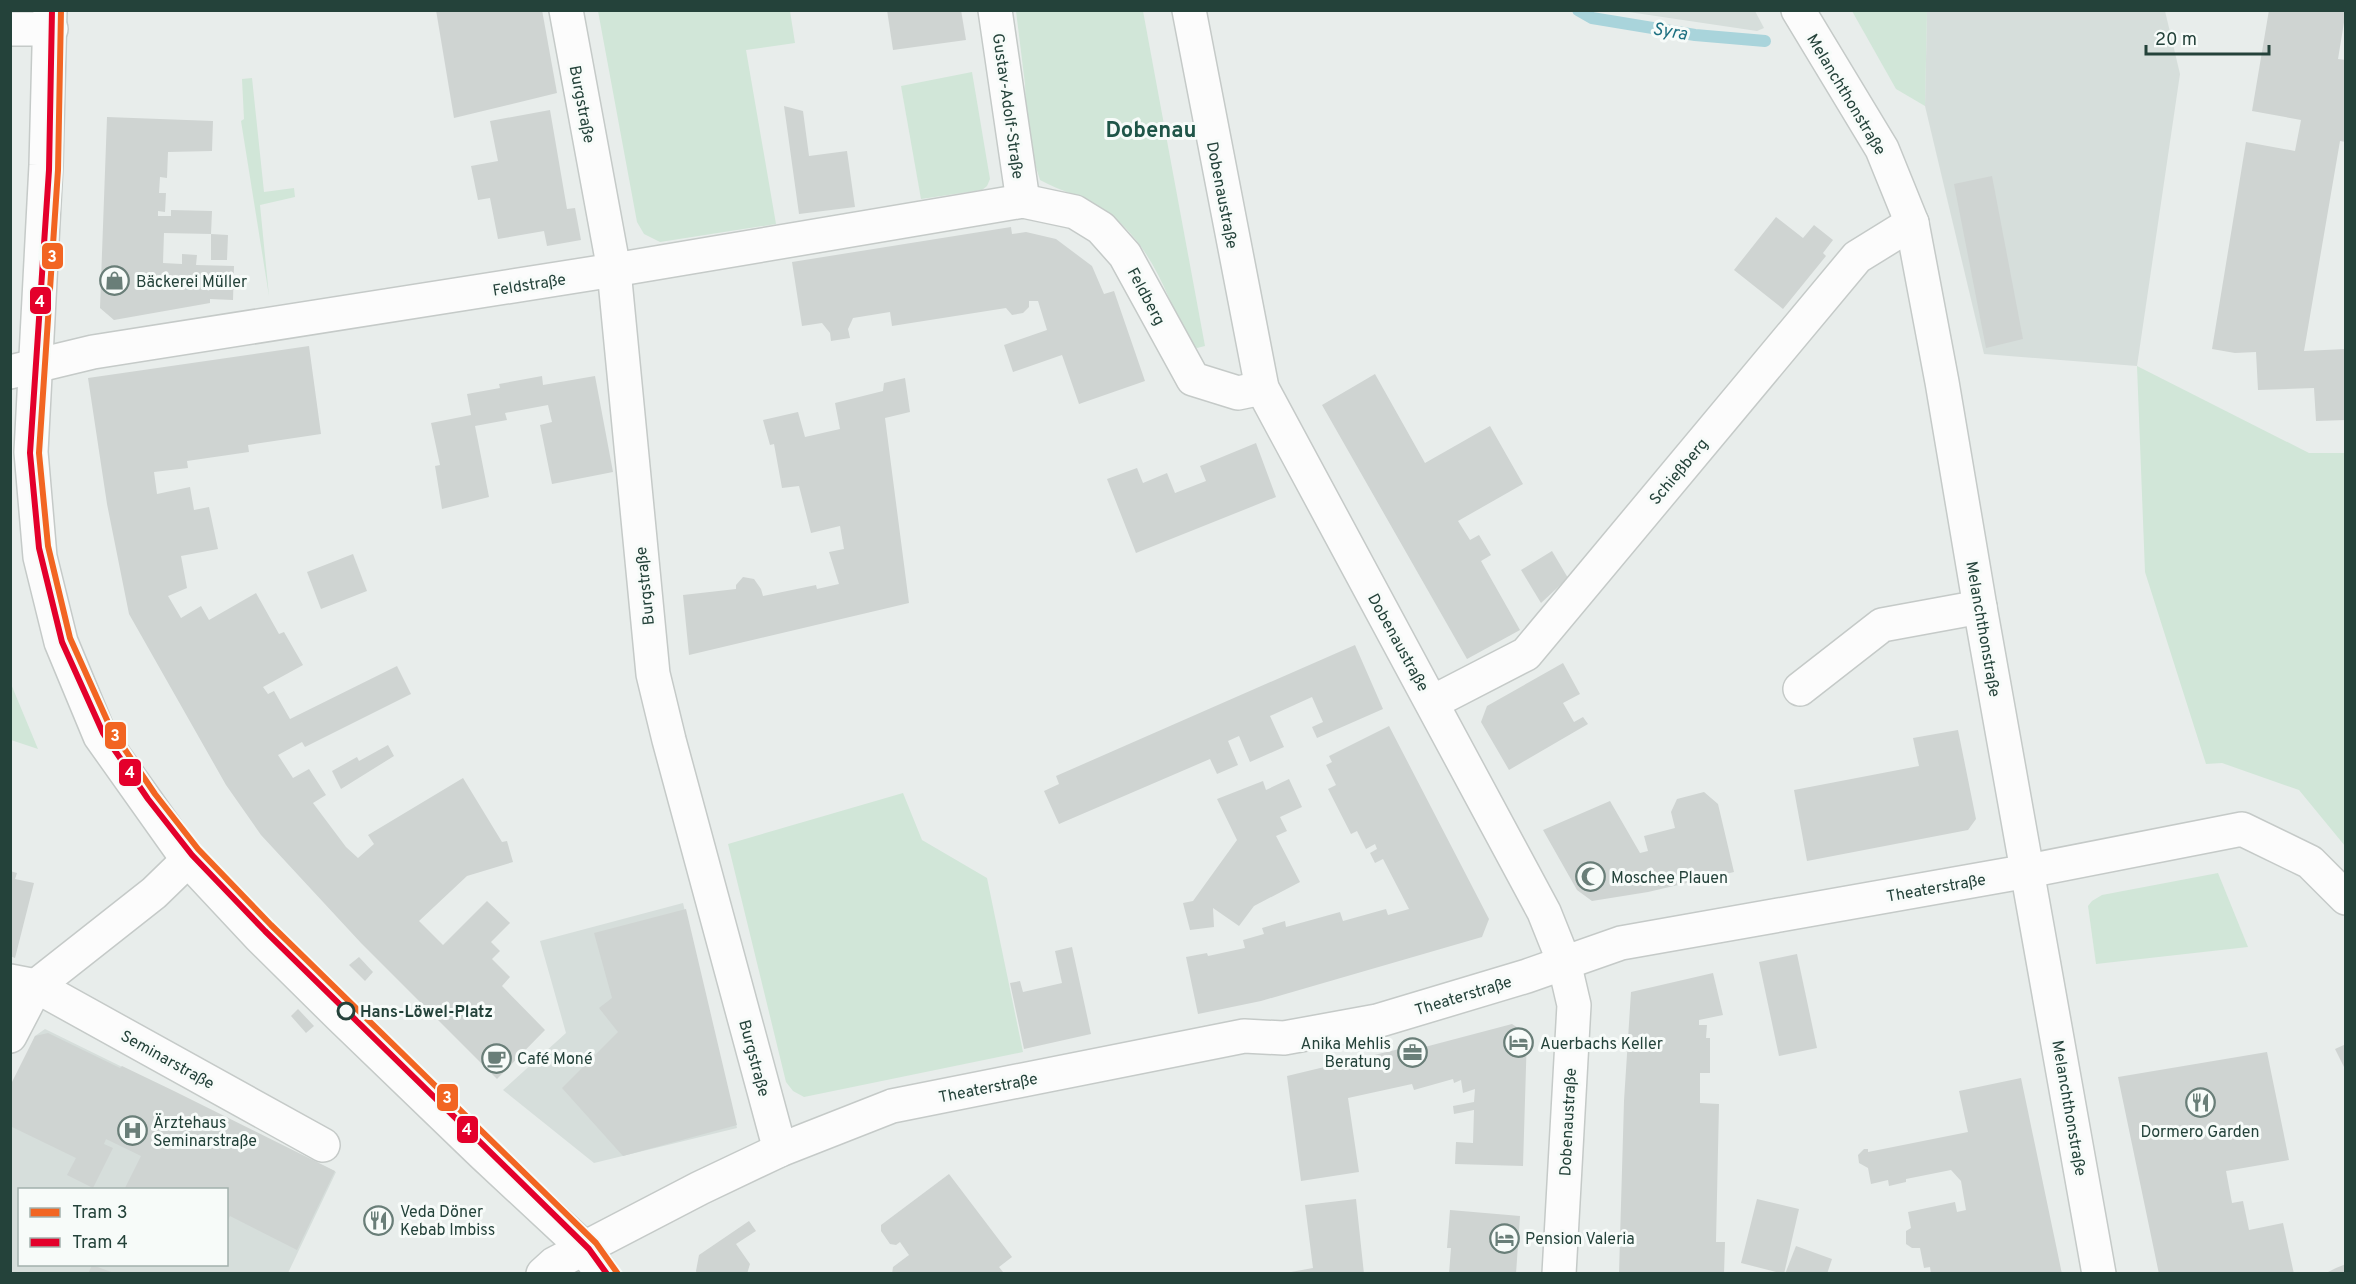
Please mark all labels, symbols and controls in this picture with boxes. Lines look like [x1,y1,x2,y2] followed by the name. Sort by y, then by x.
[1651,18,1690,47] water label: Syra
[2146,18,2269,56] scale bar
[2155,29,2197,52] text: 20 m
[1801,31,1889,159] street label: Melanchthonstraße
[987,32,1027,180] street label: Gustav-Adolf-Straße
[564,64,598,145] street label: Burgstraße
[1105,118,1197,145] district label: Dobenau
[1201,140,1241,251] street label: Dobenaustraße
[41,242,64,270] line badge: 3
[47,248,57,268] text: 3
[99,265,131,297] shop icon: Bäckerei Müller
[1122,265,1169,329] street label: Feldberg
[491,270,567,302] street label: Feldstraße
[136,273,247,293] place label: Bäckerei Müller
[29,286,52,315] line badge: 4
[35,293,45,313] text: 4
[1646,435,1713,510] street label: Schießberg
[632,545,660,626] street label: Burgstraße
[1960,560,2004,699] street label: Melanchthonstraße
[1362,591,1432,695] street label: Dobenaustraße
[104,721,127,750] line badge: 3
[110,727,120,747] text: 3
[118,758,142,787] line badge: 4
[125,764,135,784] text: 4
[1574,861,1606,893] mosque icon: Moschee Plauen
[1611,869,1728,889] place label: Moschee Plauen
[1885,870,1988,908] street label: Theaterstraße
[1413,973,1515,1021] street label: Theaterstraße
[337,1002,355,1020] marker: Hans-Löwel-Platz
[360,1003,493,1023] place label: Hans-Löwel-Platz
[733,1018,773,1099] street label: Burgstraße
[117,1027,217,1095] street label: Seminarstraße
[1503,1027,1535,1059] hotel icon: Auerbachs Keller
[1301,1035,1391,1073] place label: Anika Mehlis Beratung
[1540,1035,1663,1055] place label: Auerbachs Keller
[1396,1036,1428,1068] office icon: Anika Mehlis Beratung
[2046,1039,2090,1178] street label: Melanchthonstraße
[480,1042,512,1074] cafe icon: Café Moné
[517,1050,593,1070] place label: Café Moné
[1556,1067,1582,1177] street label: Dobenaustraße
[937,1070,1040,1108] street label: Theaterstraße
[436,1083,459,1112] line badge: 3
[2184,1087,2216,1119] restaurant icon: Dormero Garden
[442,1089,452,1109] text: 3
[153,1113,257,1152] place label: Ärztehaus Seminarstraße
[116,1115,148,1147] hospital icon: Ärztehaus Seminarstraße
[456,1115,479,1144] line badge: 4
[462,1121,472,1141] text: 4
[2140,1123,2260,1143] place label: Dormero Garden
[18,1188,228,1266] legend
[72,1202,128,1225] text: Tram 3
[400,1203,495,1241] place label: Veda Döner Kebab Imbiss
[363,1204,395,1236] restaurant icon: Veda Döner Kebab Imbiss
[1488,1222,1520,1254] hotel icon: Pension Valeria
[1525,1230,1635,1250] place label: Pension Valeria
[72,1232,128,1255] text: Tram 4

